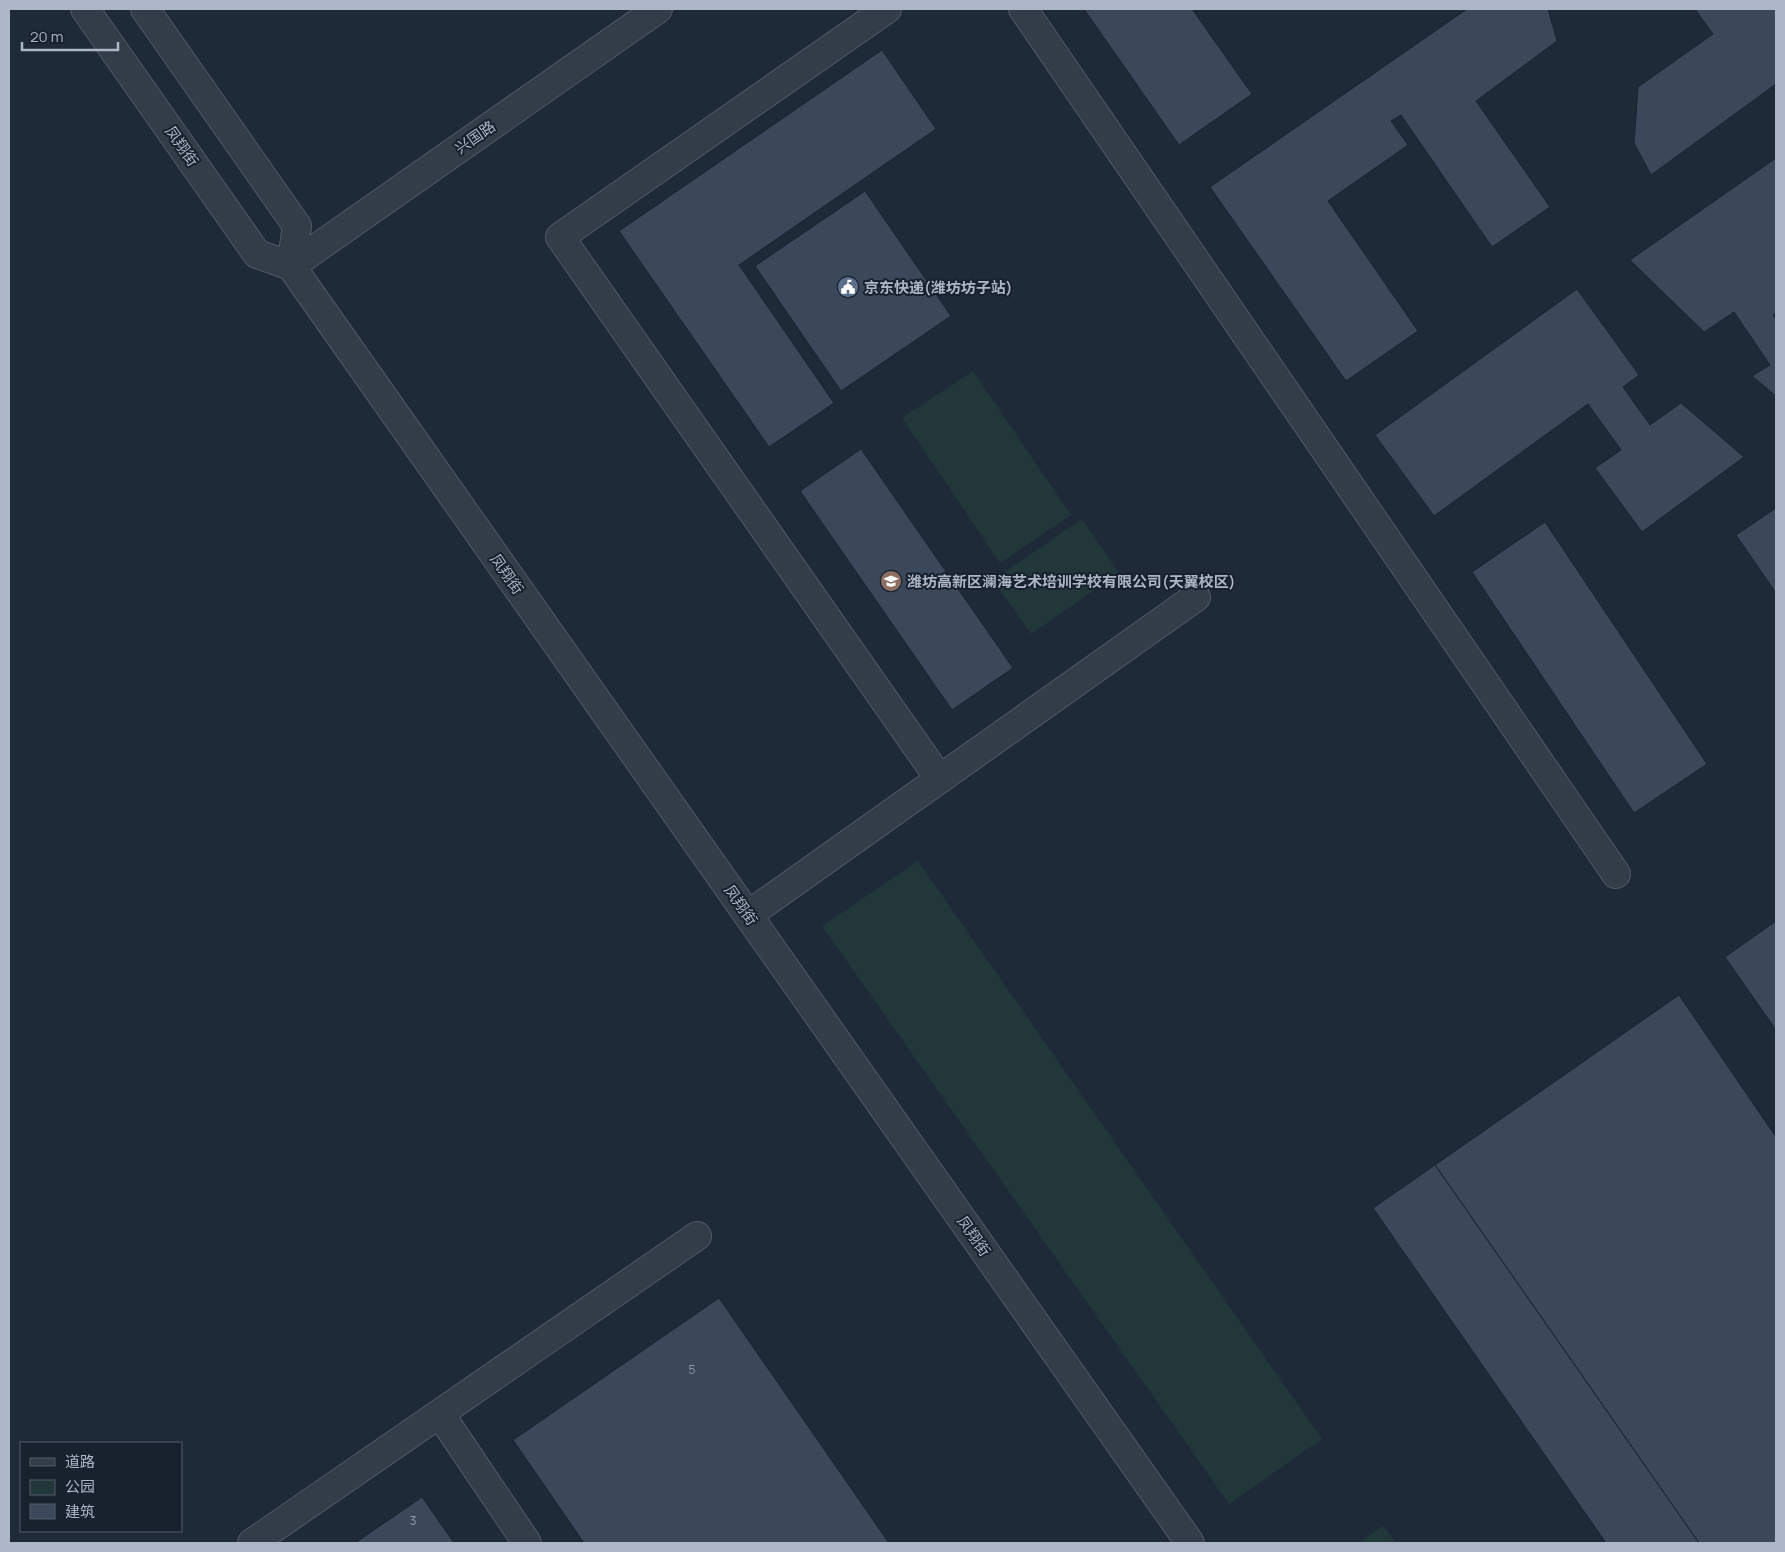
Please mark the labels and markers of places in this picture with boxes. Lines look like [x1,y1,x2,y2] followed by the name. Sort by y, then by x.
[836,275,860,299] public building icon: 京东快递(潍坊坊子站)
[864,277,1013,298] place label: 京东快递(潍坊坊子站)
[879,569,903,593] school or university icon: 潍坊高新区澜海艺术培训学校有限公司(天翼校区)
[907,571,1236,592] place label: 潍坊高新区澜海艺术培训学校有限公司(天翼校区)

